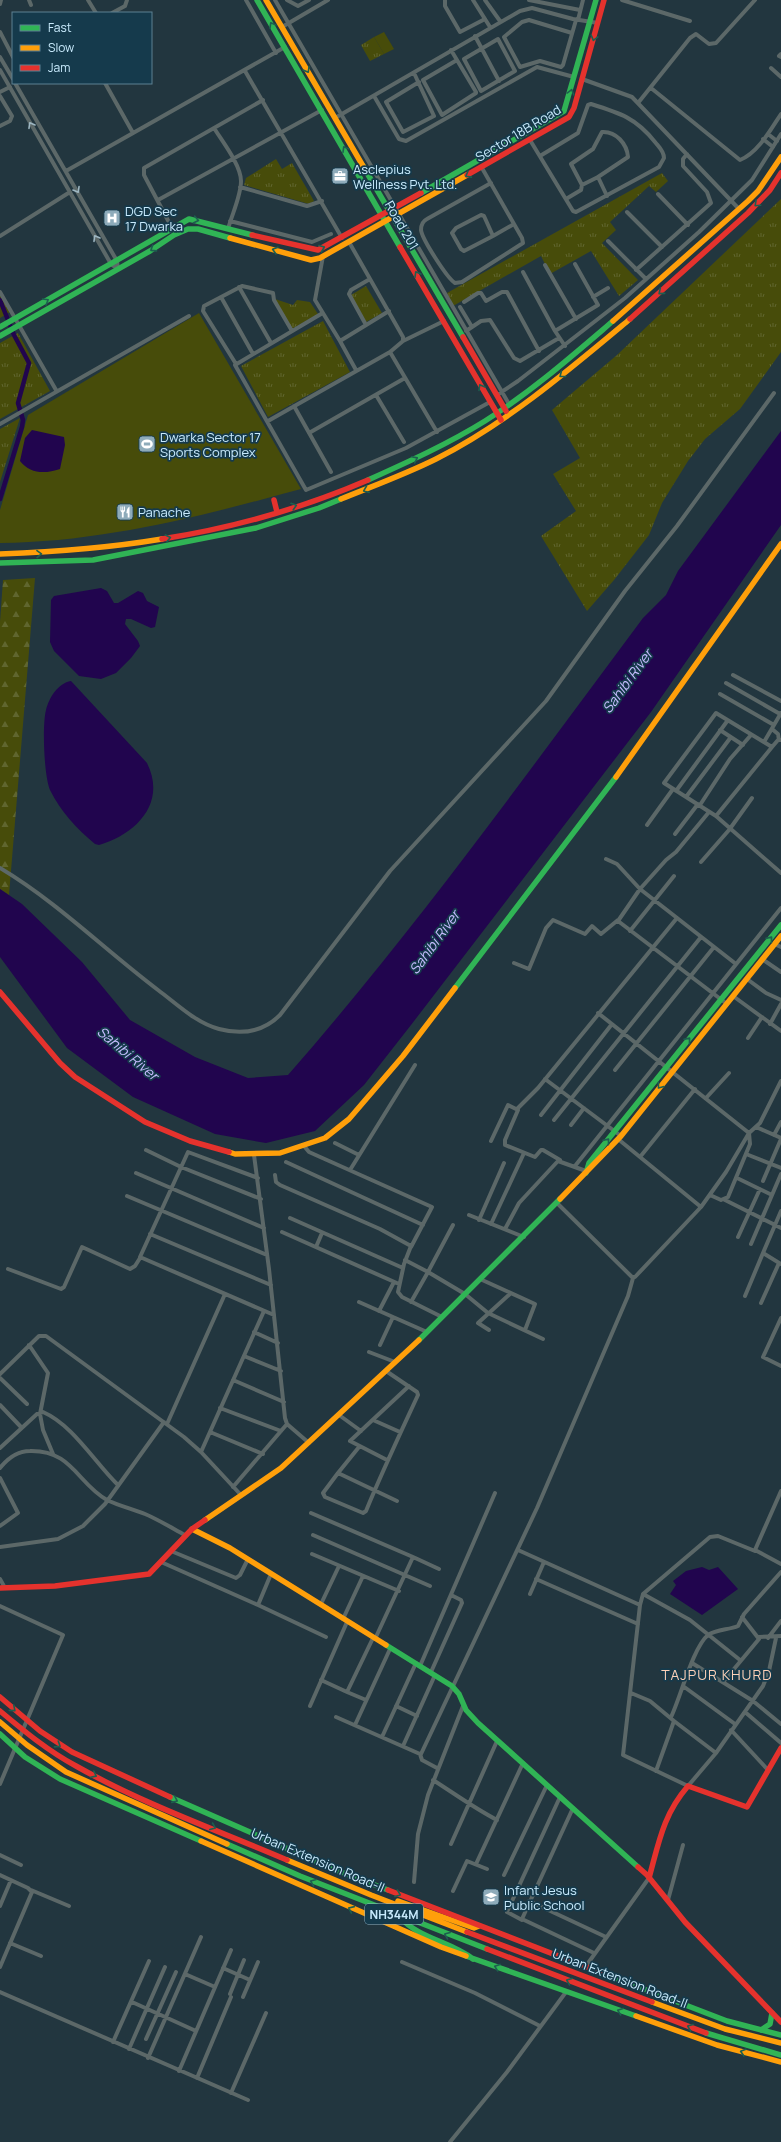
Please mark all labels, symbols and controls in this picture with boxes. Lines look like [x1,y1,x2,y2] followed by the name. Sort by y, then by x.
[12,12,152,84] legend
[48,19,72,36] text: Fast
[269,22,276,29] one-way arrow
[590,34,598,41] one-way arrow
[48,39,74,56] text: Slow
[48,59,70,76] text: Jam
[302,66,309,73] one-way arrow
[566,89,574,95] one-way arrow
[472,100,564,166] street label: Sector 18B Road
[29,122,36,129] one-way arrow
[342,146,349,153] one-way arrow
[353,160,457,193] place label: Asclepius Wellness Pvt. Ltd.
[330,166,350,186] office icon: Asclepius Wellness Pvt. Ltd.
[465,171,473,178] one-way arrow
[72,185,79,193] one-way arrow
[381,197,423,253] street label: Road 201
[754,199,762,207] one-way arrow
[125,202,183,235] place label: DGD Sec 17 Dwarka
[102,208,122,228] hospital icon: DGD Sec 17 Dwarka
[193,216,199,224] one-way arrow
[94,235,101,242] one-way arrow
[150,244,157,251] one-way arrow
[318,244,325,252] one-way arrow
[271,246,278,255] one-way arrow
[414,271,421,278] one-way arrow
[659,287,666,294] one-way arrow
[42,298,50,306] one-way arrow
[559,370,566,377] one-way arrow
[479,384,486,391] one-way arrow
[160,428,261,461] place label: Dwarka Sector 17 Sports Complex
[137,434,157,454] sports icon: Dwarka Sector 17 Sports Complex
[410,456,418,464] one-way arrow
[362,485,369,493] one-way arrow
[115,502,135,522] restaurant icon: Panache
[138,503,191,521] place label: Panache
[290,503,297,511] one-way arrow
[165,534,171,542] one-way arrow
[36,550,42,558] one-way arrow
[597,644,658,717] water label: Sahibi River
[404,905,465,978] water label: Sahibi River
[765,936,772,943] one-way arrow
[93,1022,164,1085] water label: Sahibi River
[684,1037,691,1045] one-way arrow
[658,1082,665,1089] one-way arrow
[602,1138,609,1146] one-way arrow
[661,1665,773,1684] district label: TAJPUR KHURD
[9,1705,16,1712] one-way arrow
[54,1740,61,1747] one-way arrow
[90,1771,97,1778] one-way arrow
[171,1795,179,1803] one-way arrow
[210,1823,217,1831] one-way arrow
[248,1824,388,1896] street label: Urban Extension Road-II
[310,1878,317,1886] one-way arrow
[504,1881,584,1914] place label: Infant Jesus Public School
[481,1887,501,1907] school or university icon: Infant Jesus Public School
[395,1889,402,1897] one-way arrow
[365,1904,423,1924] road number: NH344M
[347,1906,355,1914] one-way arrow
[444,1931,451,1939] one-way arrow
[550,1944,690,2012] street label: Urban Extension Road-II
[494,1964,501,1972] one-way arrow
[565,1978,572,1986] one-way arrow
[617,2007,624,2016] one-way arrow
[687,2024,694,2032] one-way arrow
[740,2048,747,2057] one-way arrow

